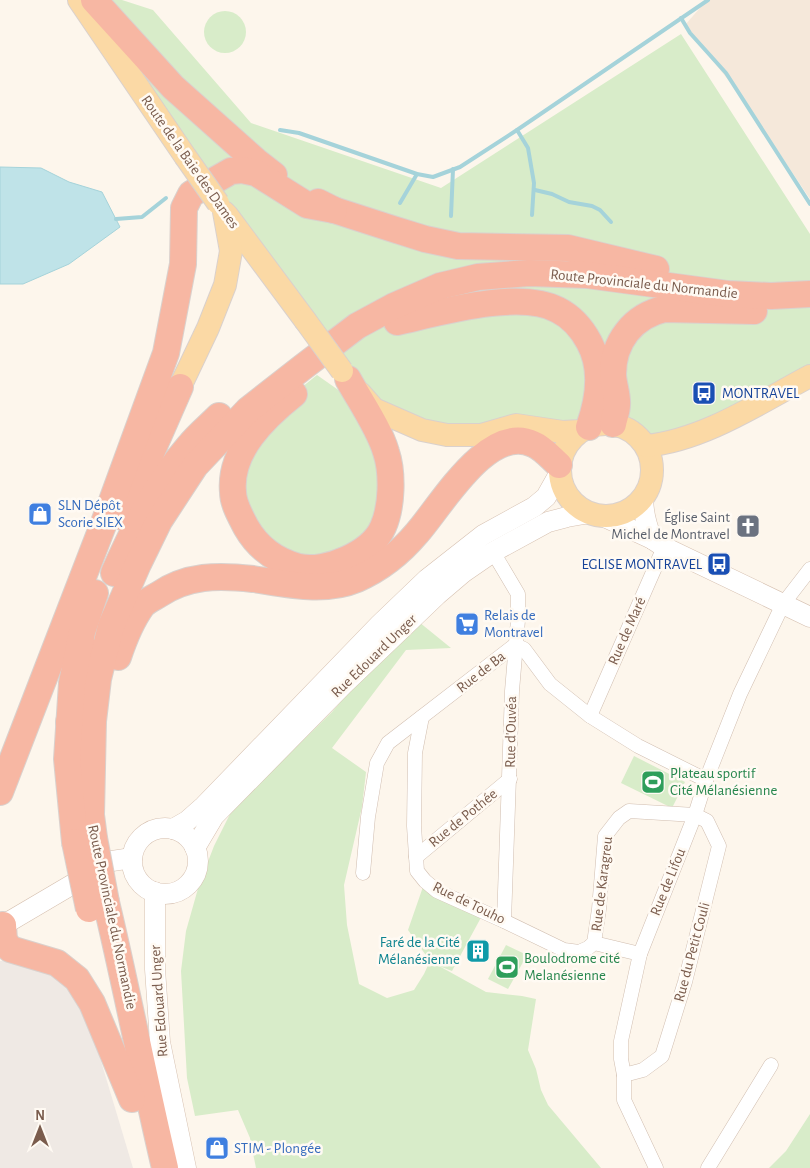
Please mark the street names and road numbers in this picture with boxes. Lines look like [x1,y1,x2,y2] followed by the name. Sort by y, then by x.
[138,93,242,231] street label: Route de la Baie des Dames
[550,267,738,301] street label: Route Provinciale du Normandie
[605,595,649,667] street label: Rue de Maré
[328,611,420,700] street label: Rue Edouard Unger
[454,648,508,696] street label: Rue de Ba
[503,696,519,768] street label: Rue d'Ouvéa
[426,786,500,850] street label: Rue de Pothée
[85,823,139,1011] street label: Route Provinciale du Normandie
[589,835,615,932] street label: Rue de Karagreu
[648,846,688,918] street label: Rue de Lifou
[430,879,508,927] street label: Rue de Touho
[671,901,713,1003] street label: Rue du Petit Couli
[148,944,170,1058] street label: Rue Edouard Unger

